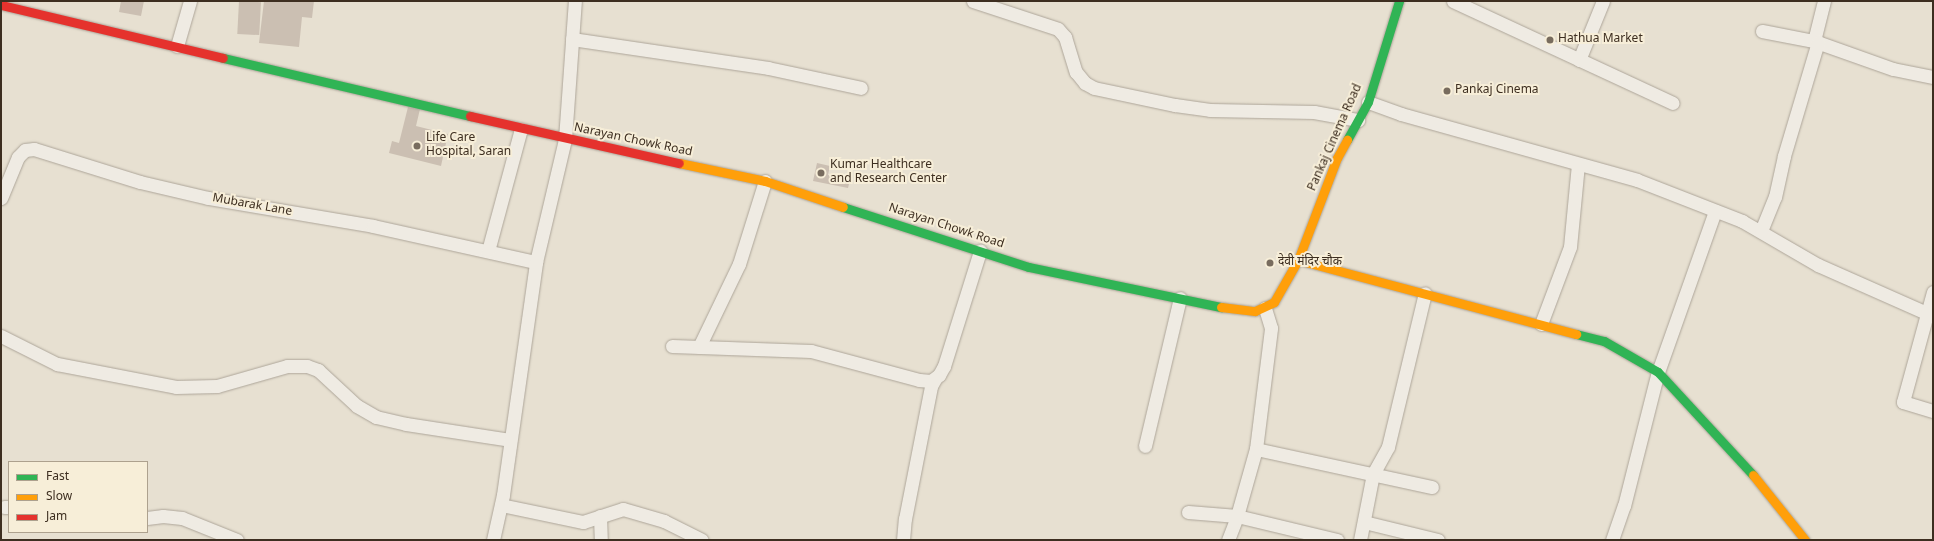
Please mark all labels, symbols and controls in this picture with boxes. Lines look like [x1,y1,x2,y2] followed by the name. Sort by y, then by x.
[1558,33,1643,47] place label: Hathua Market
[1545,35,1555,45] marker: Hathua Market
[1306,82,1366,194] street label: Pankaj Cinema Road
[1455,84,1539,98] place label: Pankaj Cinema
[1442,86,1452,96] marker: Pankaj Cinema
[573,121,693,161] street label: Narayan Chowk Road
[426,132,511,160] place label: Life Care Hospital, Saran
[411,140,423,152] marker: Life Care Hospital, Saran
[830,159,947,187] place label: Kumar Healthcare and Research Center
[815,167,827,179] marker: Kumar Healthcare and Research Center
[211,192,293,220] street label: Mubarak Lane
[886,202,1006,252] street label: Narayan Chowk Road
[1278,256,1342,270] place label: देवी मंदिर चौक
[1265,258,1275,268] marker: देवी मंदिर चौक
[8,461,148,533] legend
[46,469,69,485] text: Fast
[46,489,72,505] text: Slow
[46,509,67,525] text: Jam

